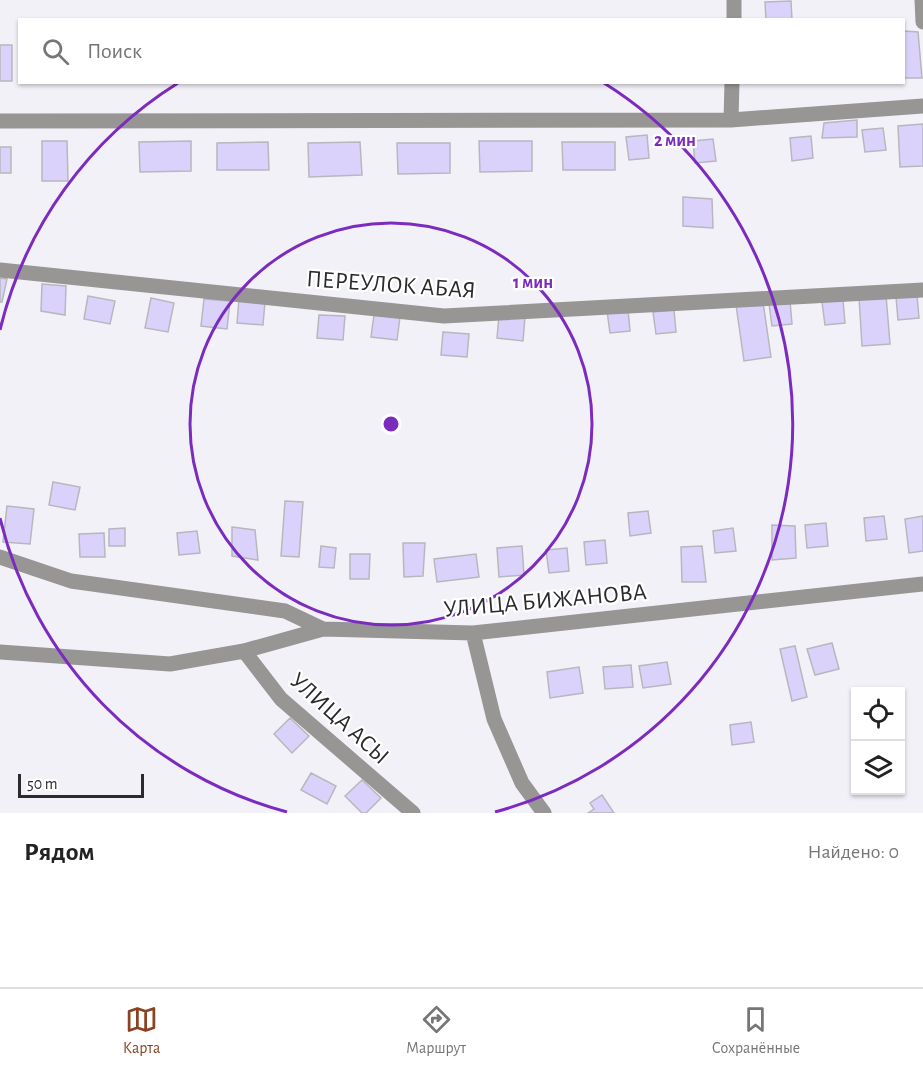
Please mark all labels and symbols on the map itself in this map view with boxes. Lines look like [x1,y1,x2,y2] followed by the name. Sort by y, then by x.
[654,132,696,150] text: 2 мин
[305,267,476,303] street label: ПЕРЕУЛОК АБАЯ
[513,274,553,292] text: 1 мин
[381,414,401,434] centre of rings
[443,580,648,622] street label: УЛИЦА БИЖАНОВА
[285,668,393,769] street label: УЛИЦА АСЫ
[18,771,144,798] scale bar

